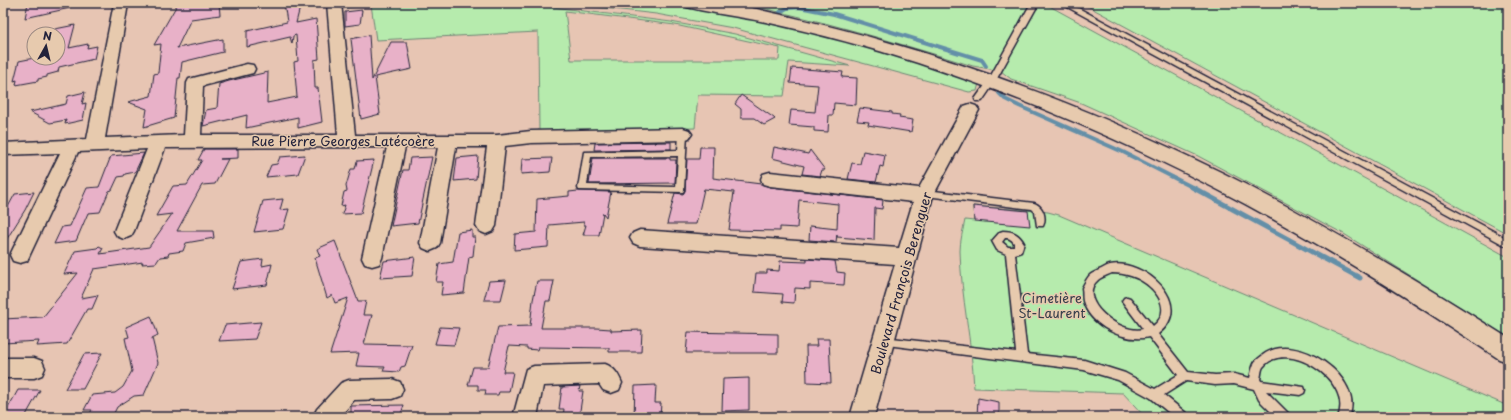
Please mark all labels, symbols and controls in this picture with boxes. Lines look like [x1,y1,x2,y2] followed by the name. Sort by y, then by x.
[26,26,66,66] north arrow
[42,27,53,45] text: N
[251,131,435,150] street label: Rue Pierre Georges Latécoère
[865,189,936,376] street label: Boulevard François Berenguer
[1018,288,1086,322] park label: Cimetière St-Laurent

